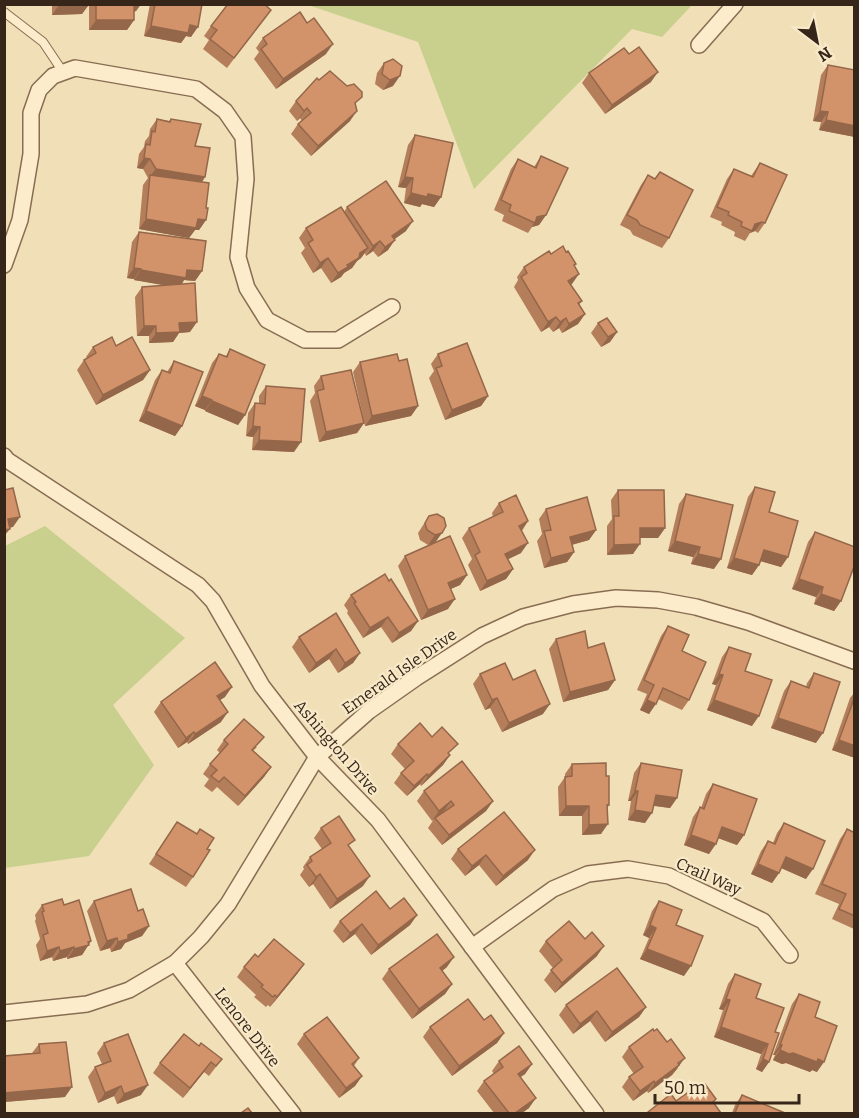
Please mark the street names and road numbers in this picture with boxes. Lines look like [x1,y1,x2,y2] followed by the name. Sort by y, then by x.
[338,625,460,718] street label: Emerald Isle Drive
[290,696,383,799] street label: Ashington Drive
[673,854,745,899] street label: Crail Way
[211,984,284,1071] street label: Lenore Drive

